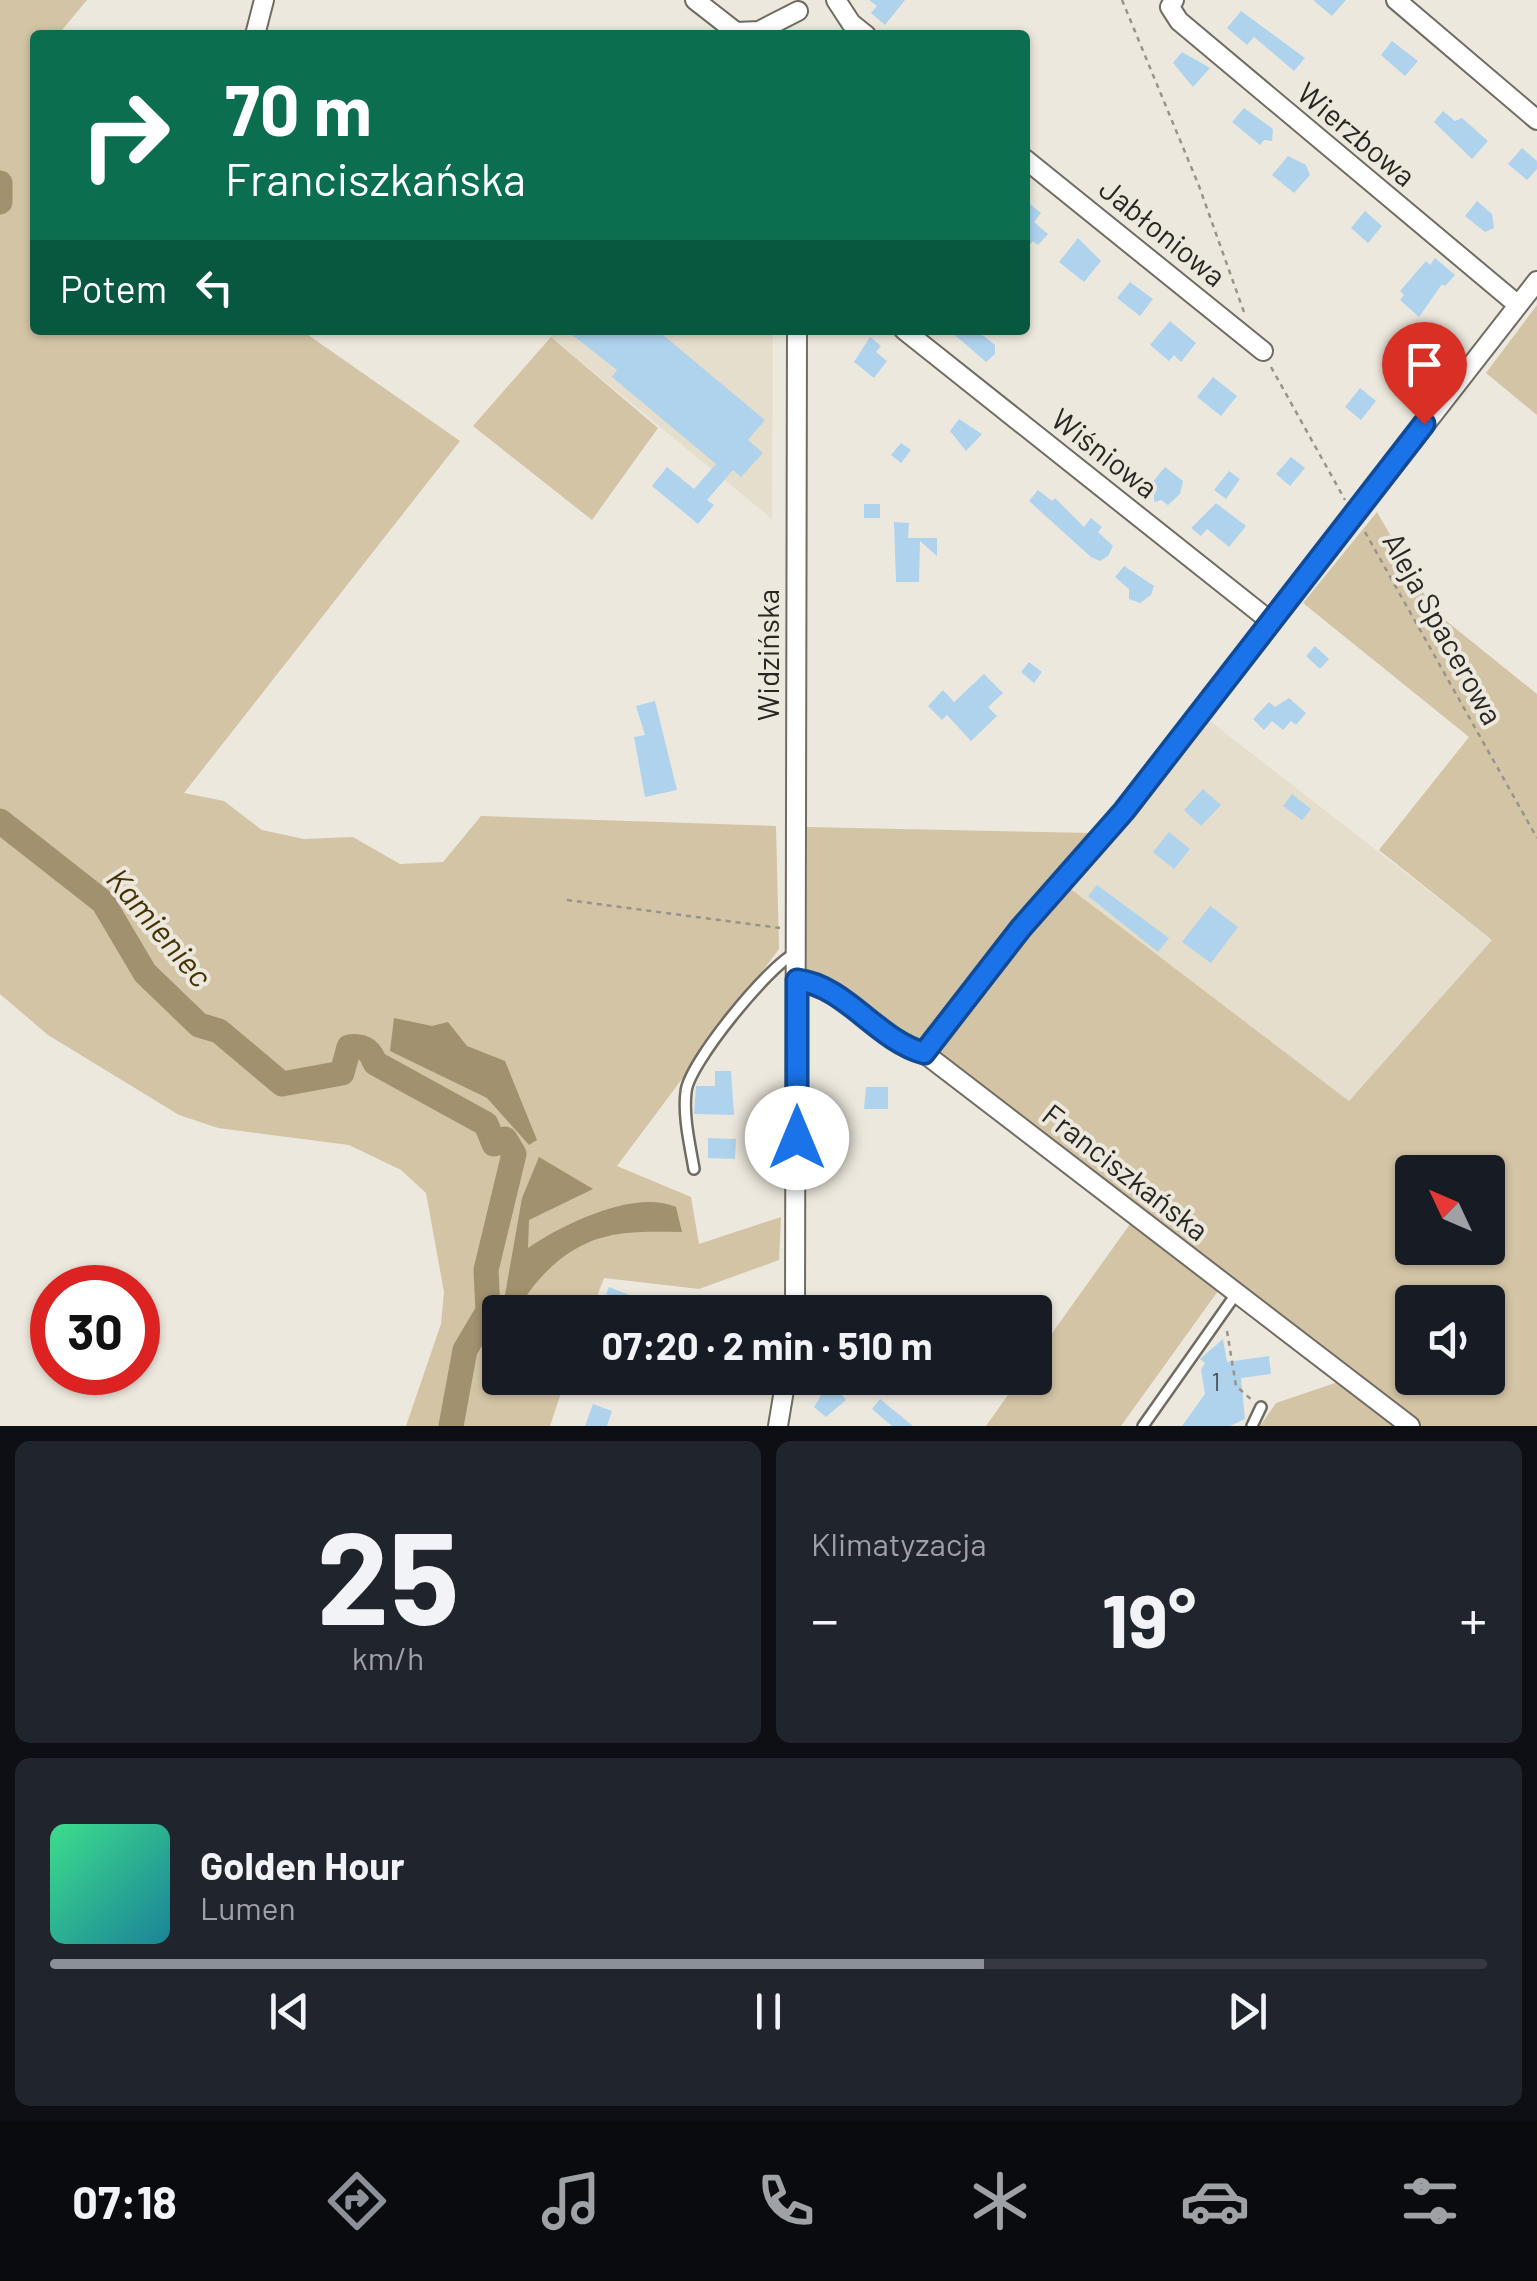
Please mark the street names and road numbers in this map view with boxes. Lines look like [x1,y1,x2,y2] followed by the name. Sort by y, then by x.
[1291,74,1424,193] street label: Wierzbowa
[1093,170,1234,293] street label: Jabłoniowa
[1045,400,1165,505] street label: Wiśniowa
[1376,526,1511,730] street label: Aleja Spacerowa
[749,589,785,721] street label: Widzińska
[1036,1095,1216,1247] street label: Franciszkańska

